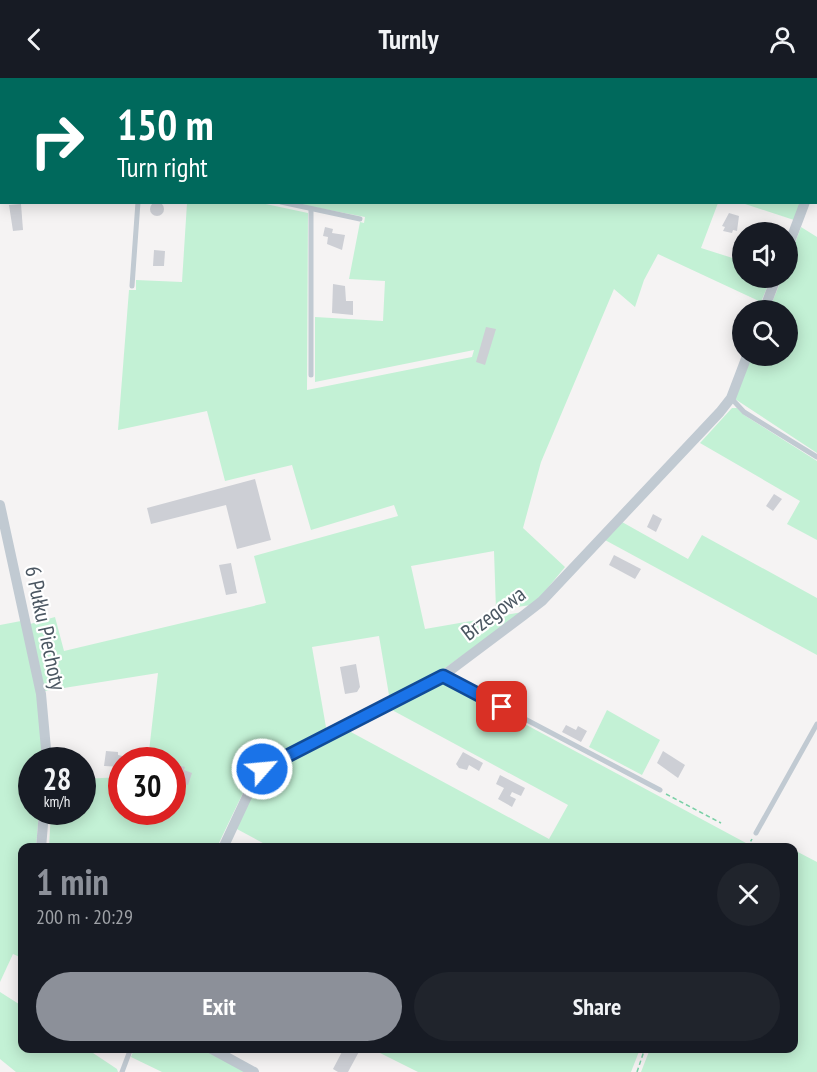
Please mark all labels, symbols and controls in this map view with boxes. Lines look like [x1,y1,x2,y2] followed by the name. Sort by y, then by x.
[379,22,438,56] text: Turnly
[18,23,51,56] icon: back
[766,23,799,56] icon: person
[117,97,214,152] text: 150 m
[18,102,96,180] icon: right
[117,150,208,184] text: Turn right
[732,222,798,366] map controls
[732,222,798,288] button: sound
[732,300,798,366] button: search
[19,563,73,693] street label: 6 Pułku Piechoty
[455,580,531,646] street label: Brzegowa
[476,681,527,732] pin
[485,690,518,723] icon: arrive
[230,737,294,801] position arrow
[108,747,186,825] speed limit sign: 30
[43,759,71,798] text: 28
[44,792,70,811] text: km/h
[36,858,109,905] text: 1 min
[717,863,780,926] button: close
[36,904,133,930] text: 200 m · 20:29
[36,972,402,1041] button: Exit
[414,972,780,1041] button: Share

